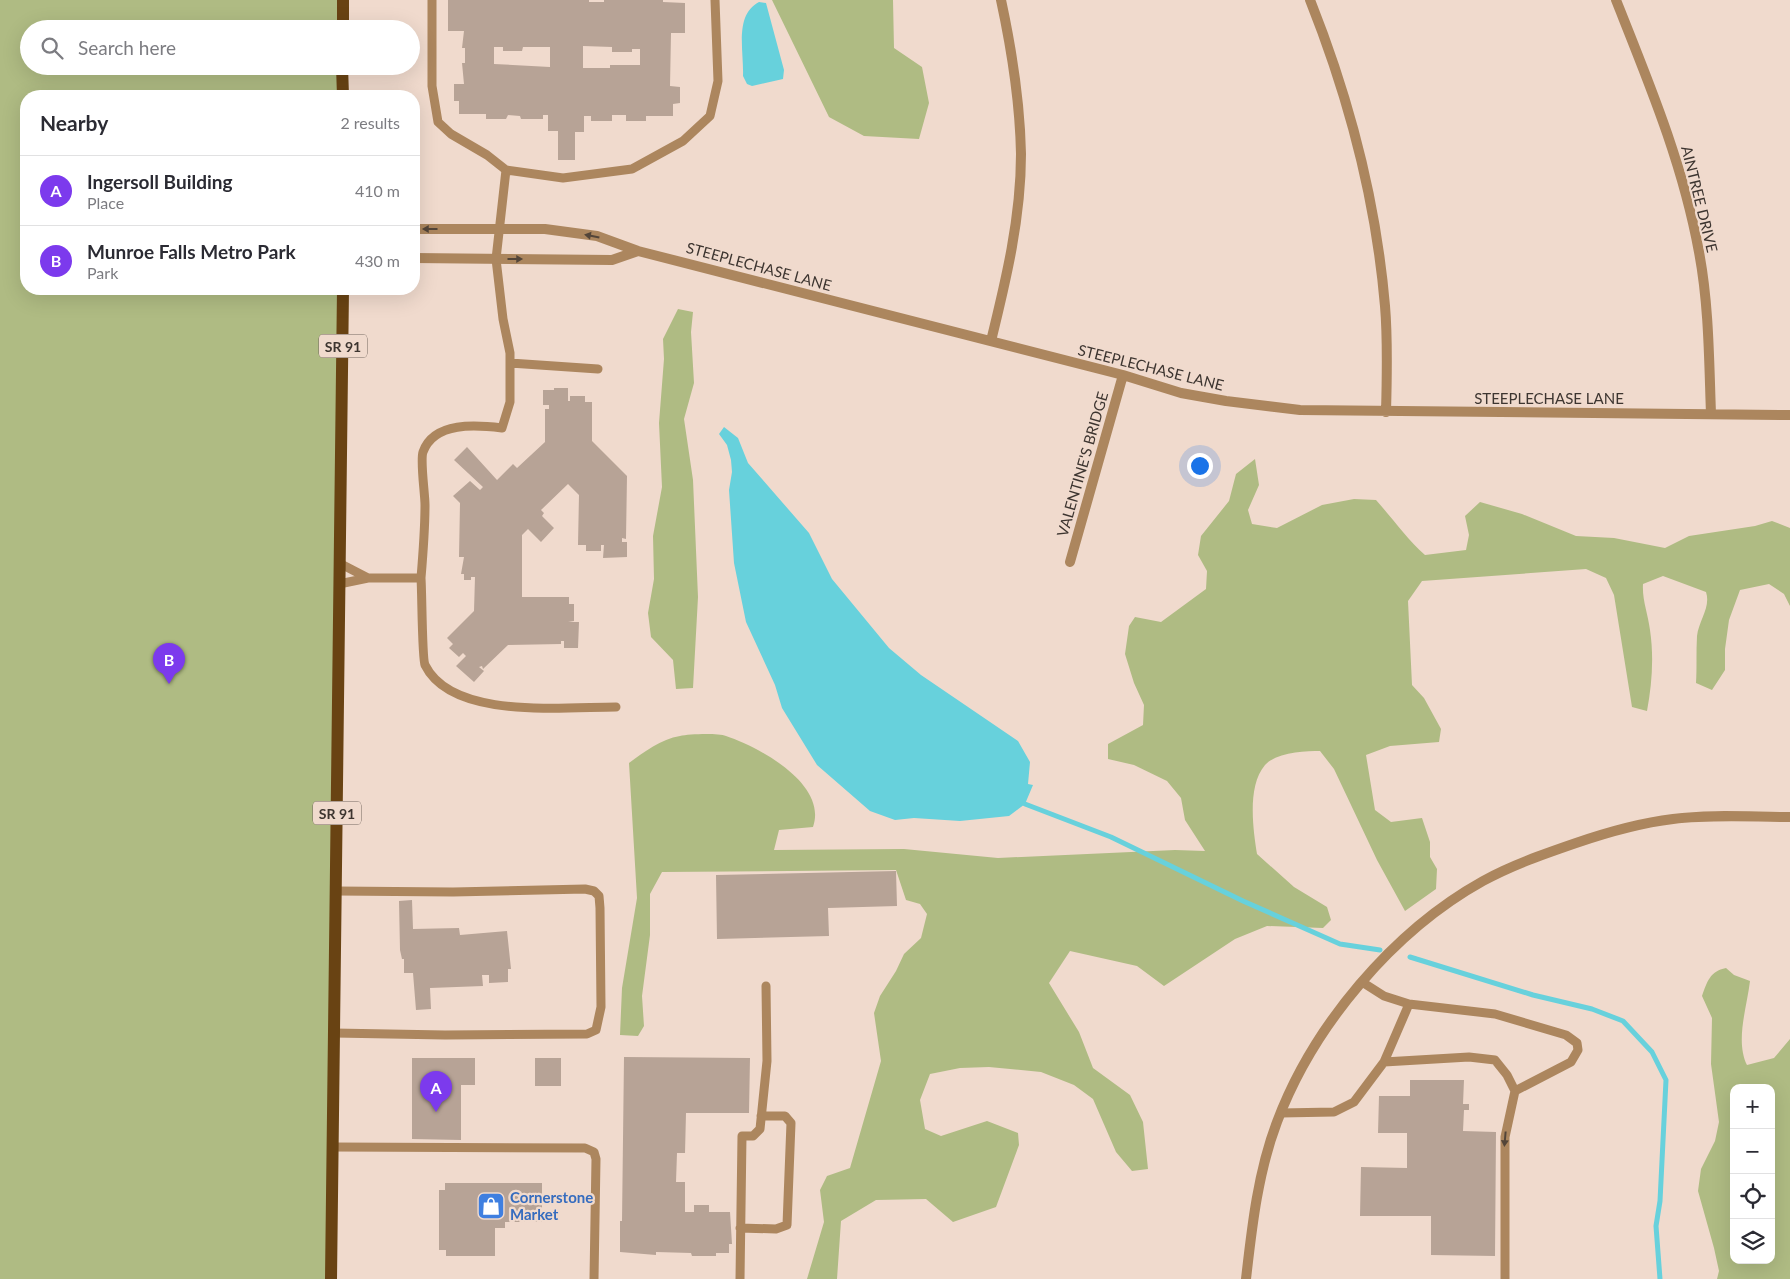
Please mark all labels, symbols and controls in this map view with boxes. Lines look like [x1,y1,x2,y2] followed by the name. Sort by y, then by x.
[20,20,420,75] search box
[38,34,66,62] icon: search
[78,36,176,59] text: Search here
[40,110,108,135] text: Nearby
[340,113,400,132] text: 2 results
[1678,144,1722,254] street label: AINTREE DRIVE
[87,170,233,193] text: Ingersoll Building
[50,181,62,200] text: A
[355,181,400,200] text: 410 m
[87,193,124,212] text: Place
[422,225,438,233] one-way arrow
[584,232,600,240] one-way arrow
[684,238,834,294] street label: STEEPLECHASE LANE
[87,240,296,263] text: Munroe Falls Metro Park
[51,251,61,270] text: B
[355,251,400,270] text: 430 m
[507,255,523,263] one-way arrow
[87,263,118,282] text: Park
[319,334,367,358] road number: SR 91
[1076,340,1226,394] street label: STEEPLECHASE LANE
[1053,389,1111,539] street label: VALENTINE'S BRIDGE
[1474,389,1624,407] street label: STEEPLECHASE LANE
[1187,453,1213,479] your location
[153,643,185,684] pin: B
[313,801,361,824] road number: SR 91
[420,1071,452,1112] pin: A
[1730,1084,1775,1264] map controls
[1730,1084,1775,1129] button: +
[1730,1129,1775,1174] button: −
[1501,1131,1509,1147] one-way arrow
[1730,1174,1775,1219] button: locate
[510,1188,593,1223] place label: Cornerstone Market
[476,1191,506,1221] shop icon: Cornerstone Market
[1730,1219,1775,1264] button: layers

